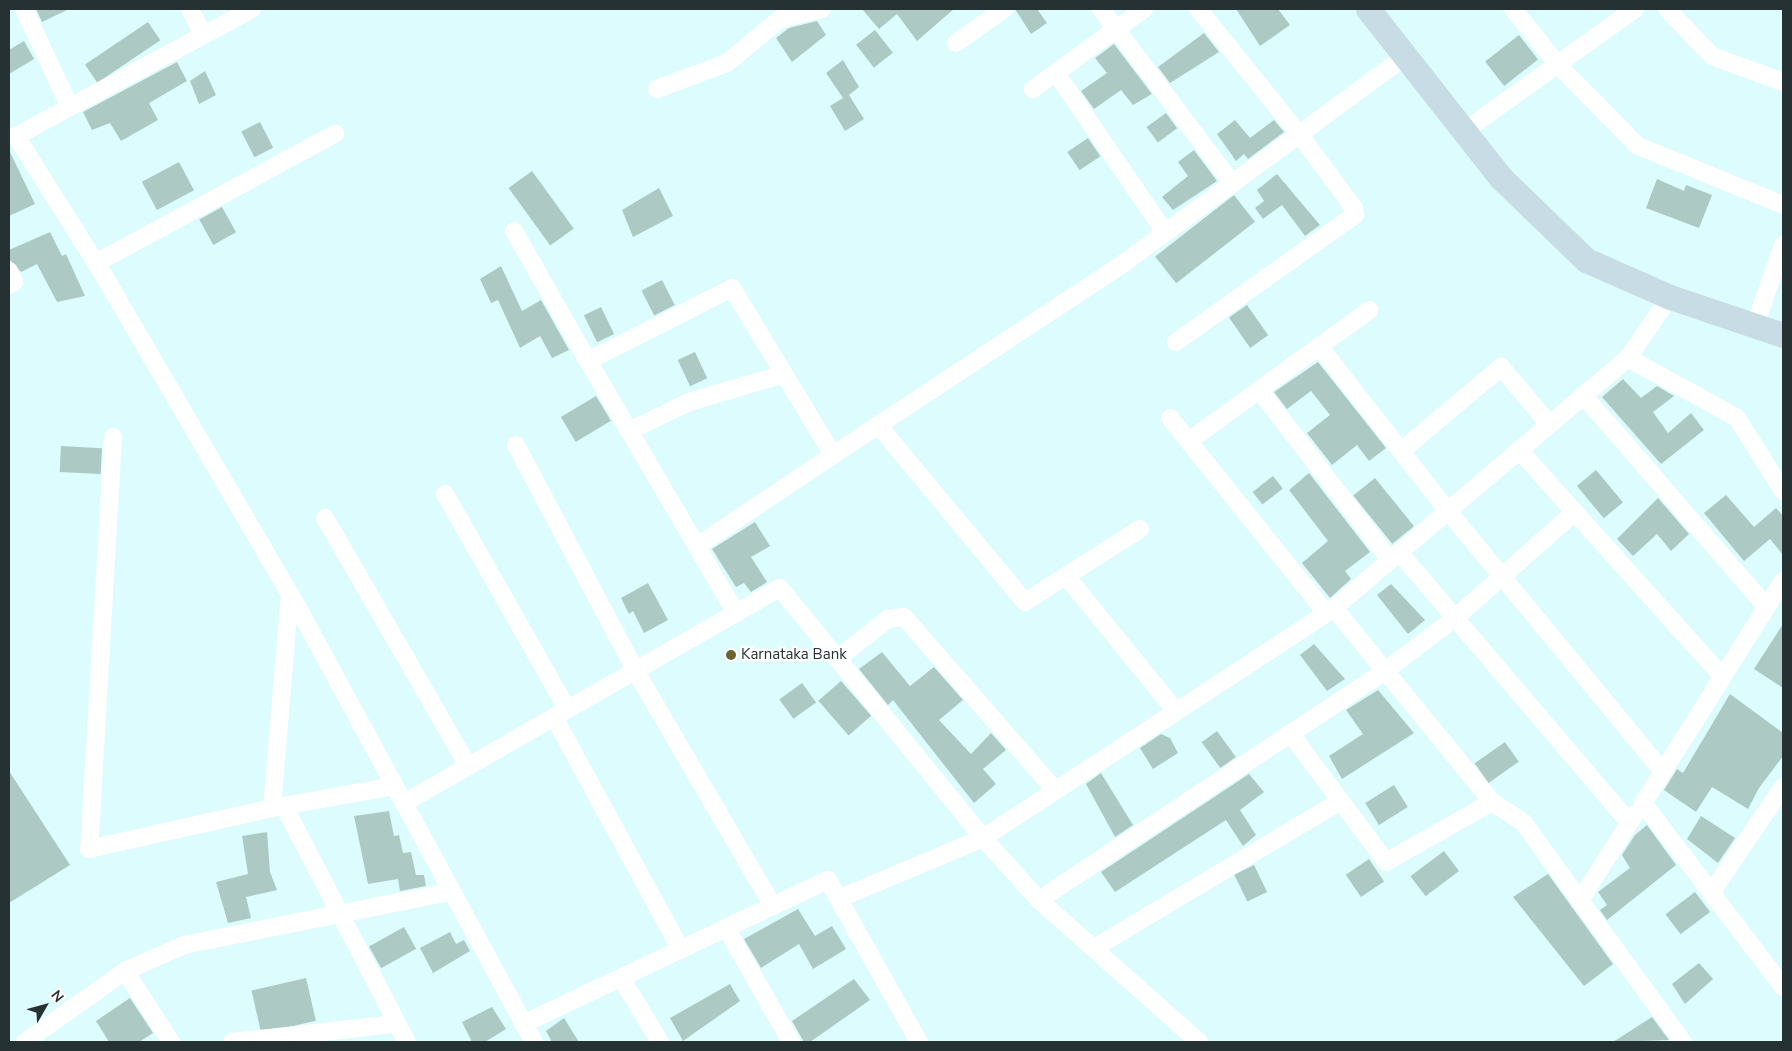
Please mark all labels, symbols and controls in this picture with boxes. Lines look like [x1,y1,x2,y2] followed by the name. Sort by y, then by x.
[741,646,847,664] place label: Karnataka Bank
[725,649,737,661] marker: Karnataka Bank
[20,981,70,1031] north arrow
[46,986,68,1006] text: N

